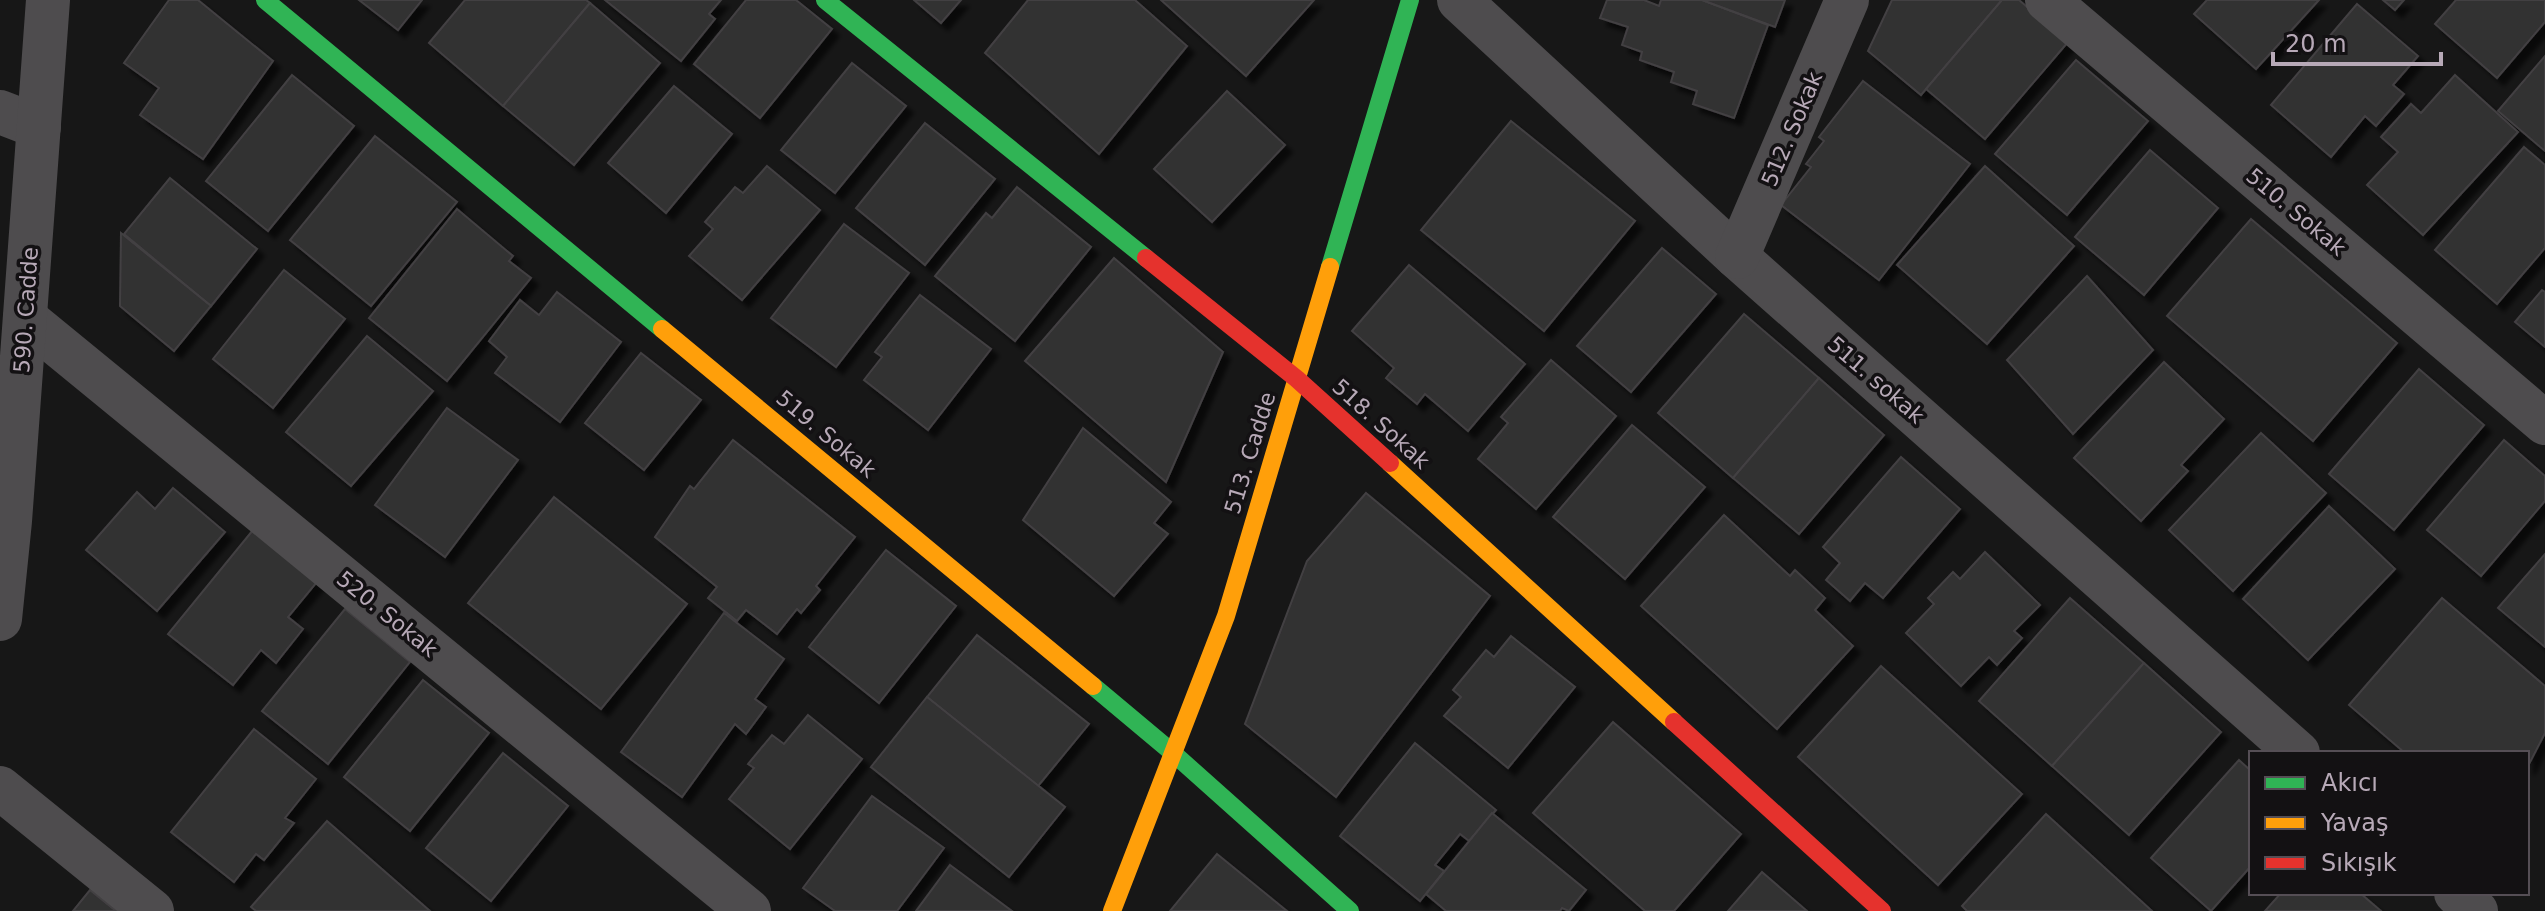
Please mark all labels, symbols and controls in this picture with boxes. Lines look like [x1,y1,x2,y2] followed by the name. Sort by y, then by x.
[2273,16,2441,66] scale bar
[2285,30,2347,58] text: 20 m
[1757,68,1827,190] street label: 512. Sokak
[2241,163,2351,261] street label: 510. Sokak
[9,246,43,374] street label: 590. Cadde
[1823,331,1929,429] street label: 511. sokak
[1327,374,1435,474] street label: 518. Sokak
[771,385,881,483] street label: 519. Sokak
[1220,389,1280,517] street label: 513. Cadde
[332,566,442,662] street label: 520. Sokak
[2249,751,2529,895] legend
[2321,769,2378,797] text: Akıcı
[2320,809,2388,837] text: Yavaş
[2321,849,2397,877] text: Sıkışık

